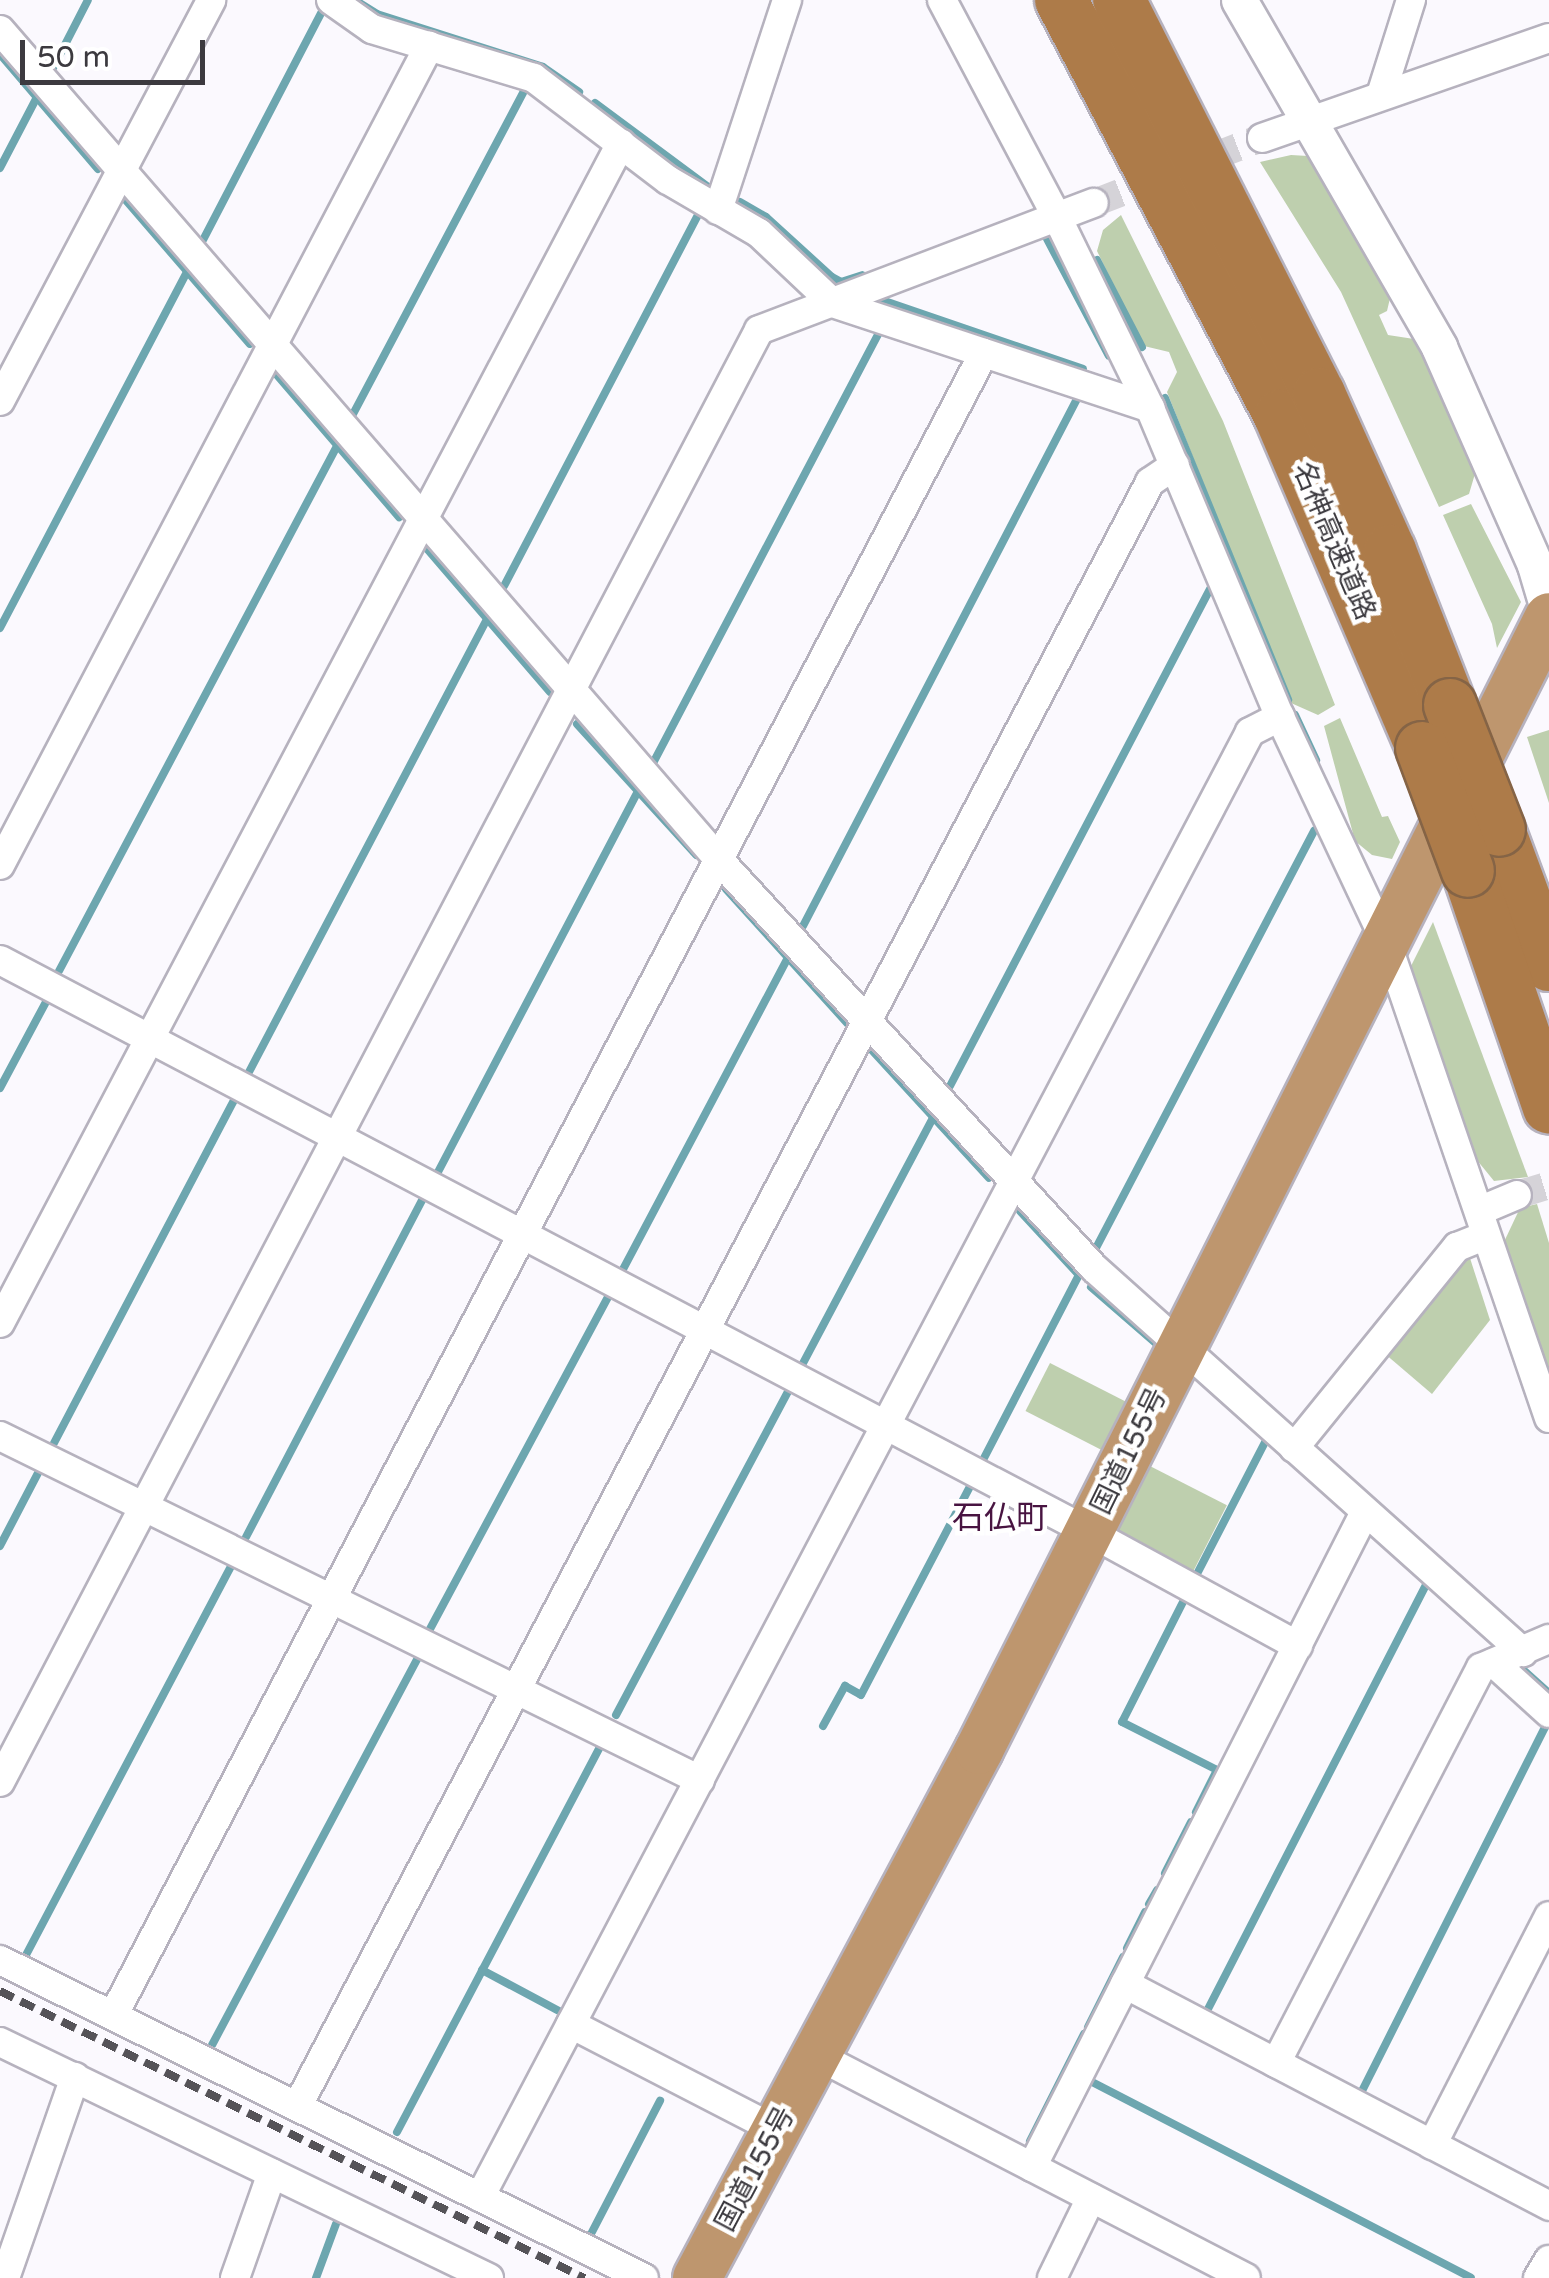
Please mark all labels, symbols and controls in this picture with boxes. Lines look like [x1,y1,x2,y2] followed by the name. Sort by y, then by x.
[25,20,210,82] scale bar
[37,39,110,76] text: 50 m
[1286,457,1382,625] street label: 名神高速道路
[1084,1382,1174,1520] street label: 国道155号
[952,1499,1048,1537] district label: 石仏町
[708,2101,802,2237] street label: 国道155号

